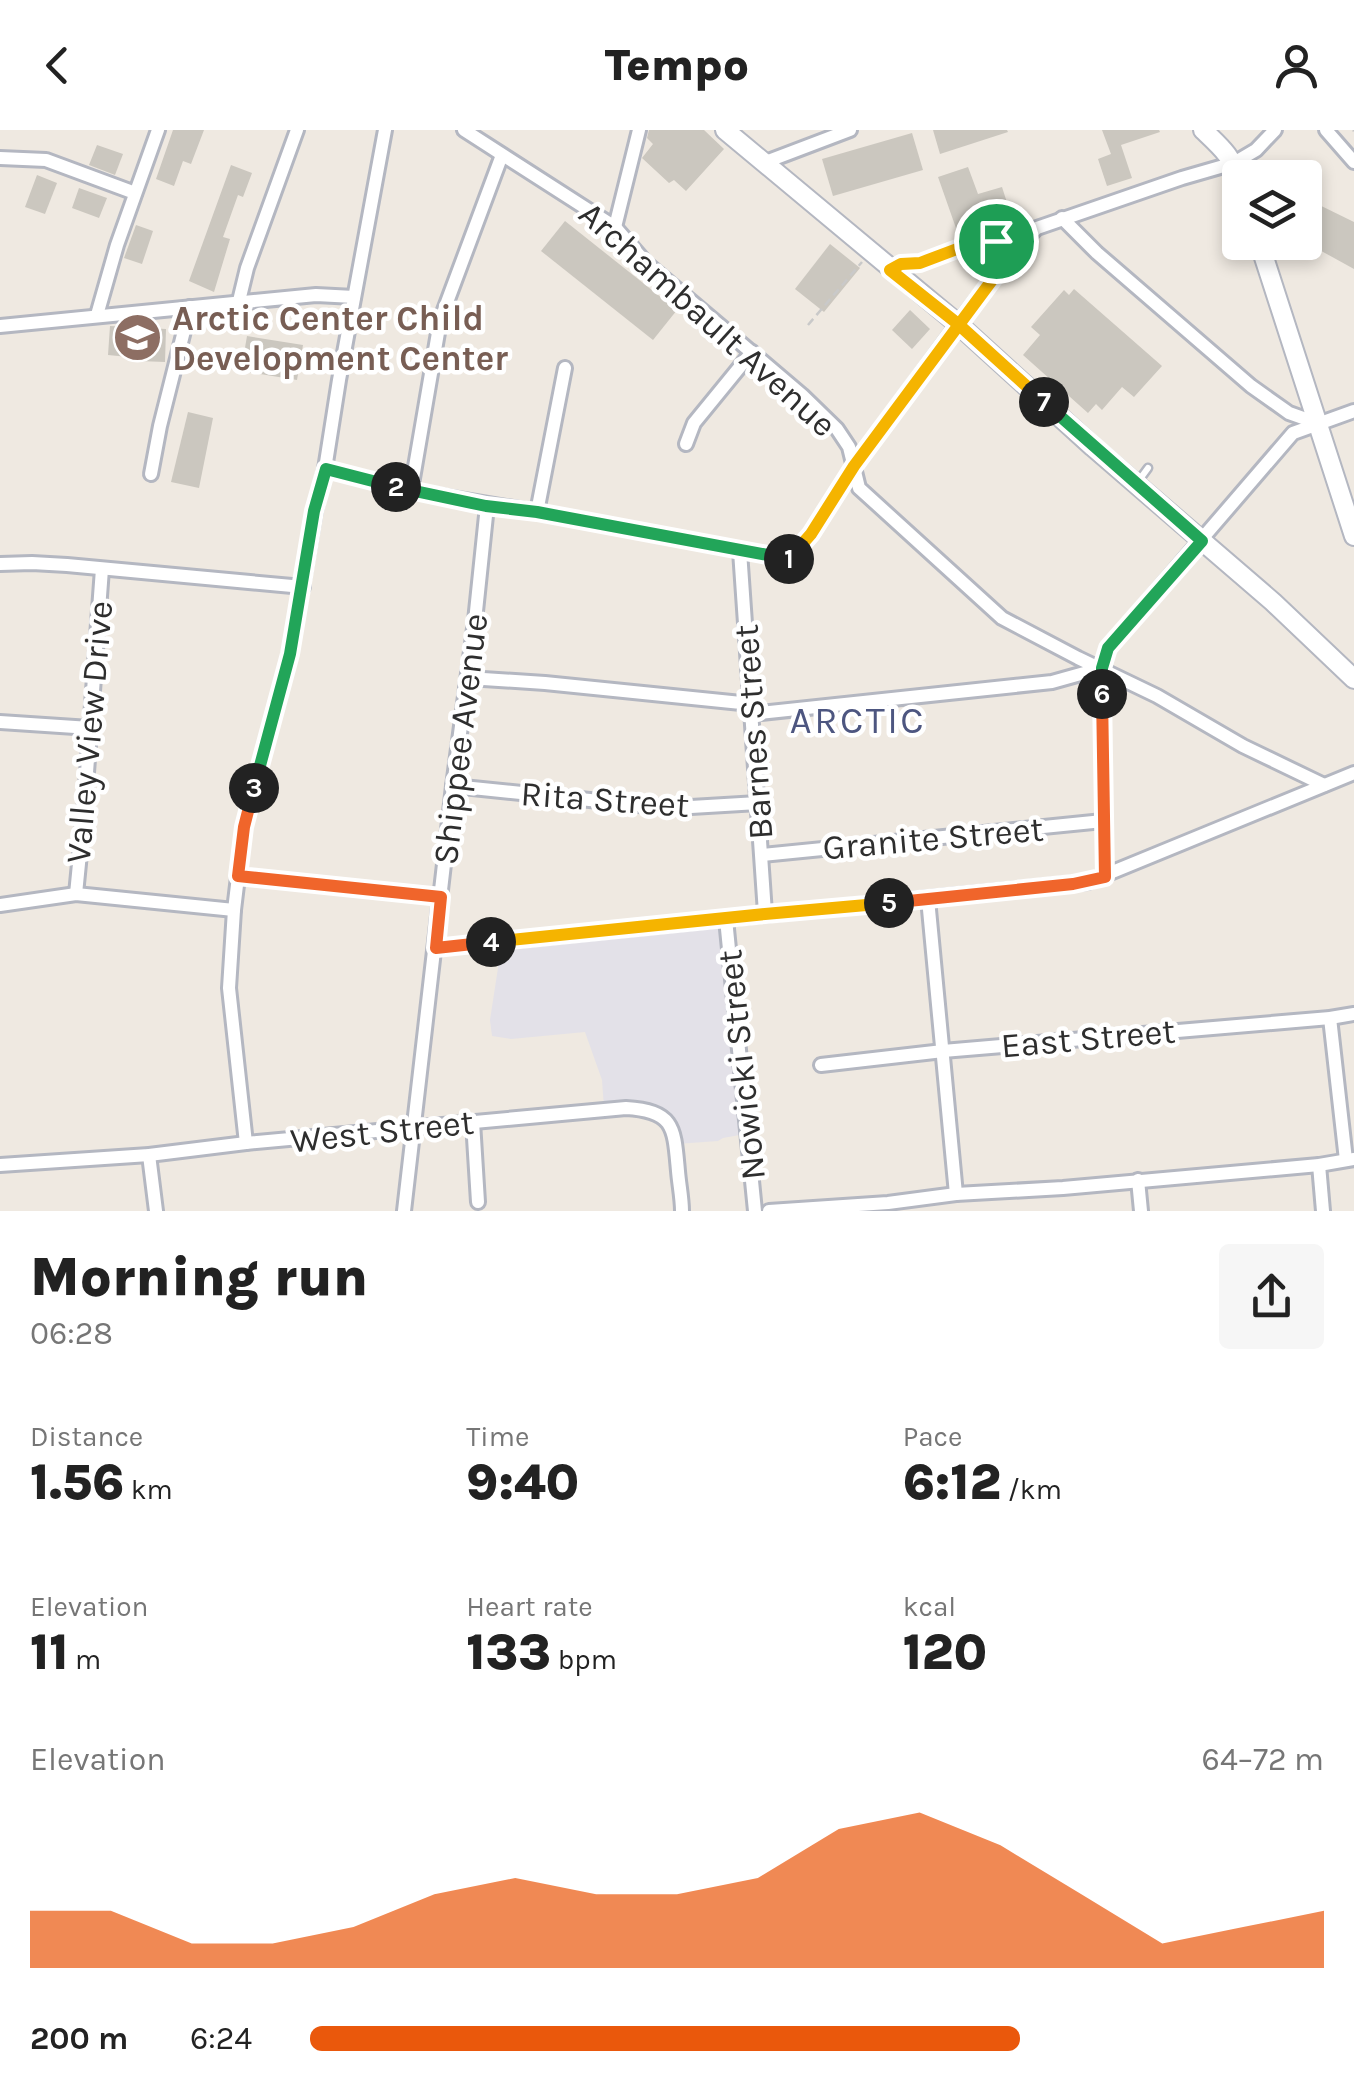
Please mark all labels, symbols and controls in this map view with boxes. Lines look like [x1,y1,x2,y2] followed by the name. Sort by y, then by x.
[30,38,85,93] icon: back
[1269,38,1324,93] icon: person
[605,39,749,91] text: Tempo
[1222,160,1322,260] map controls
[1222,160,1322,260] button: layers
[571,193,845,446] street label: Archambault Avenue
[954,199,1039,284] pin
[969,214,1024,269] icon: arrive
[172,298,508,379] place label: Arctic Center Child Development Center
[111,312,163,364] school or university icon: Arctic Center Child Development Center
[1019,377,1069,427] pin: 7
[1037,385,1051,418] text: 7
[371,462,421,512] pin: 2
[388,470,404,503] text: 2
[764,534,814,584] pin: 1
[784,542,794,575] text: 1
[58,599,121,865] street label: Valley View Drive
[425,611,496,867] street label: Shippee Avenue
[726,623,781,841] street label: Barnes Street
[1077,669,1127,719] pin: 6
[1094,677,1111,710] text: 6
[790,698,926,743] district label: ARCTIC
[229,763,279,813] pin: 3
[245,771,263,804] text: 3
[519,773,691,826] street label: Rita Street
[821,808,1045,869] street label: Granite Street
[864,878,914,928] pin: 5
[881,886,897,919] text: 5
[466,917,516,967] pin: 4
[483,925,499,958] text: 4
[709,948,774,1182] street label: Nowicki Street
[999,1010,1177,1067] street label: East Street
[288,1101,476,1162] street label: West Street
[1219,1244,1324,1349] button: share
[30,1245,368,1309] text: Morning run
[30,1315,113,1352] text: 06:28
[30,1420,143,1453] text: Distance
[466,1420,529,1453] text: Time
[903,1420,962,1453] text: Pace
[30,1453,124,1512] text: 1.56
[466,1453,579,1512] text: 9:40
[903,1453,1001,1512] text: 6:12
[124,1473,173,1506] text: km
[1001,1473,1062,1506] text: /km
[30,1590,149,1623] text: Elevation
[466,1590,593,1623] text: Heart rate
[903,1590,956,1623] text: kcal
[30,1623,68,1682] text: 11
[466,1623,551,1682] text: 133
[903,1623,987,1682] text: 120
[68,1643,101,1676] text: m
[551,1643,617,1676] text: bpm
[30,1741,165,1778] text: Elevation
[1202,1741,1324,1778] text: 64–72 m
[30,2020,128,2057] text: 200 m
[190,2020,252,2057] text: 6:24

